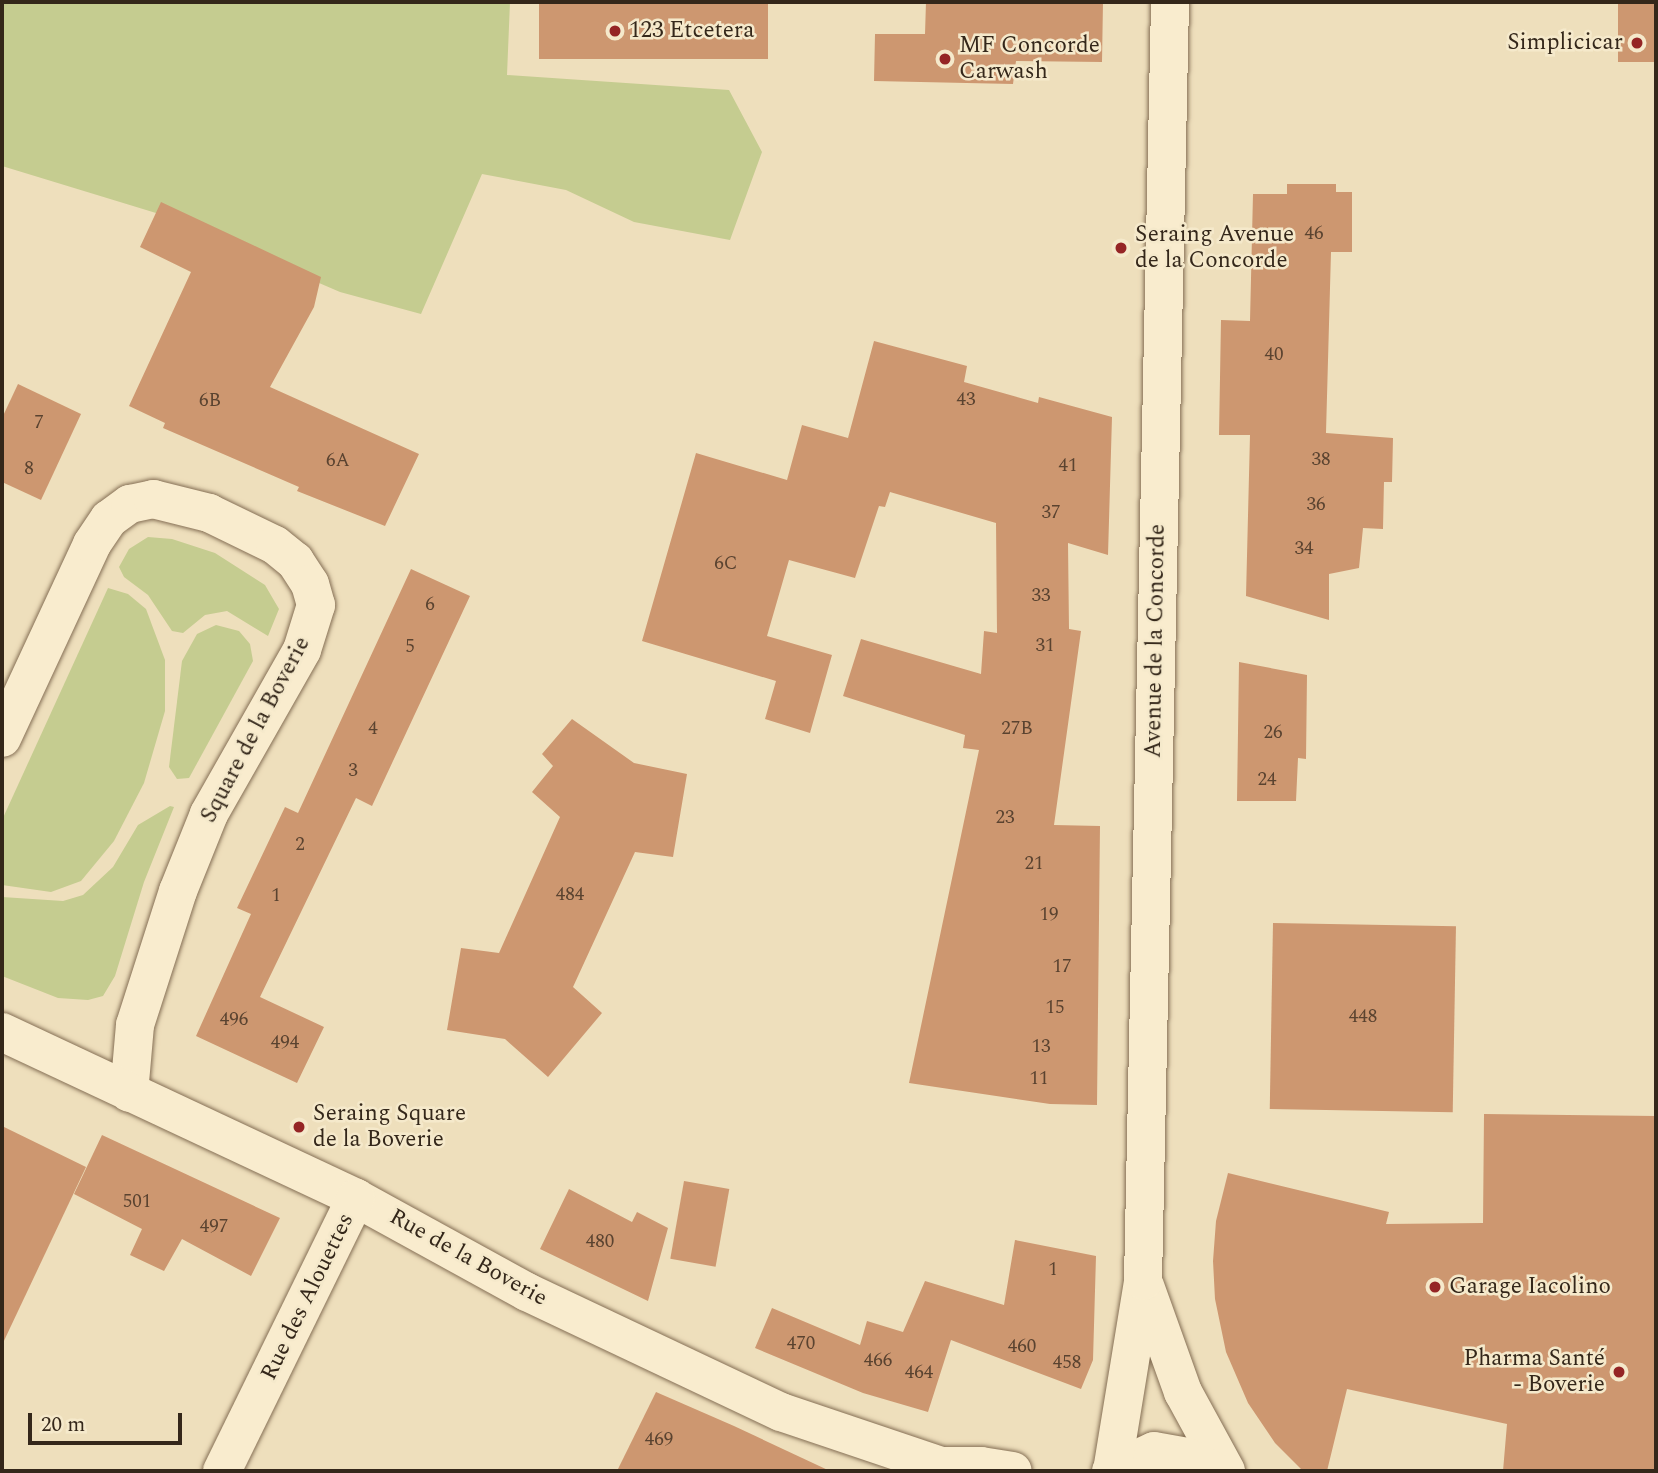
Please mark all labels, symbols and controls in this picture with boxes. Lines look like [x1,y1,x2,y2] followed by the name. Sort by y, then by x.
[629,17,754,45] place label: 123 Etcetera
[607,23,623,39] marker: 123 Etcetera
[1507,29,1623,57] place label: Simplicicar
[959,32,1100,86] place label: MF Concorde Carwash
[1629,35,1645,51] marker: Simplicicar
[937,51,953,67] marker: MF Concorde Carwash
[1135,221,1294,275] place label: Seraing Avenue de la Concorde
[1305,223,1323,245] house number: 46
[1113,240,1129,256] marker: Seraing Avenue de la Concorde
[1265,344,1283,366] house number: 40
[957,389,975,411] house number: 43
[199,390,221,412] house number: 6B
[34,412,44,434] house number: 7
[1312,449,1330,471] house number: 38
[326,450,350,472] house number: 6A
[1059,455,1077,477] house number: 41
[24,458,34,480] house number: 8
[1307,494,1325,516] house number: 36
[1042,502,1060,524] house number: 37
[1140,524,1172,758] street label: Avenue de la Concorde
[1295,538,1313,560] house number: 34
[714,553,738,575] house number: 6C
[1032,585,1050,607] house number: 33
[425,594,435,616] house number: 6
[195,632,317,828] street label: Square de la Boverie
[1036,635,1054,657] house number: 31
[405,636,415,658] house number: 5
[368,718,378,740] house number: 4
[1001,718,1033,740] house number: 27B
[1264,722,1282,744] house number: 26
[348,760,358,782] house number: 3
[1258,769,1276,791] house number: 24
[996,807,1014,829] house number: 23
[295,834,305,856] house number: 2
[1025,853,1043,875] house number: 21
[556,884,584,906] house number: 484
[271,885,281,907] house number: 1
[1040,904,1058,926] house number: 19
[1053,956,1071,978] house number: 17
[1046,997,1064,1019] house number: 15
[1349,1006,1377,1028] house number: 448
[220,1009,248,1031] house number: 496
[271,1032,299,1054] house number: 494
[1032,1036,1050,1058] house number: 13
[1030,1068,1048,1090] house number: 11
[313,1100,466,1154] place label: Seraing Square de la Boverie
[291,1119,307,1135] marker: Seraing Square de la Boverie
[123,1191,151,1213] house number: 501
[384,1203,552,1313] street label: Rue de la Boverie
[256,1209,360,1385] street label: Rue des Alouettes
[200,1216,228,1238] house number: 497
[586,1231,614,1253] house number: 480
[1048,1259,1058,1281] house number: 1
[1449,1273,1611,1301] place label: Garage Iacolino
[1427,1279,1443,1295] marker: Garage Iacolino
[787,1333,815,1355] house number: 470
[1008,1336,1036,1358] house number: 460
[1463,1345,1605,1399] place label: Pharma Santé - Boverie
[864,1350,892,1372] house number: 466
[1053,1352,1081,1374] house number: 458
[905,1362,933,1384] house number: 464
[1611,1364,1627,1380] marker: Pharma Santé - Boverie
[32,1400,186,1444] scale bar
[41,1409,85,1441] text: 20 m
[645,1429,673,1451] house number: 469

